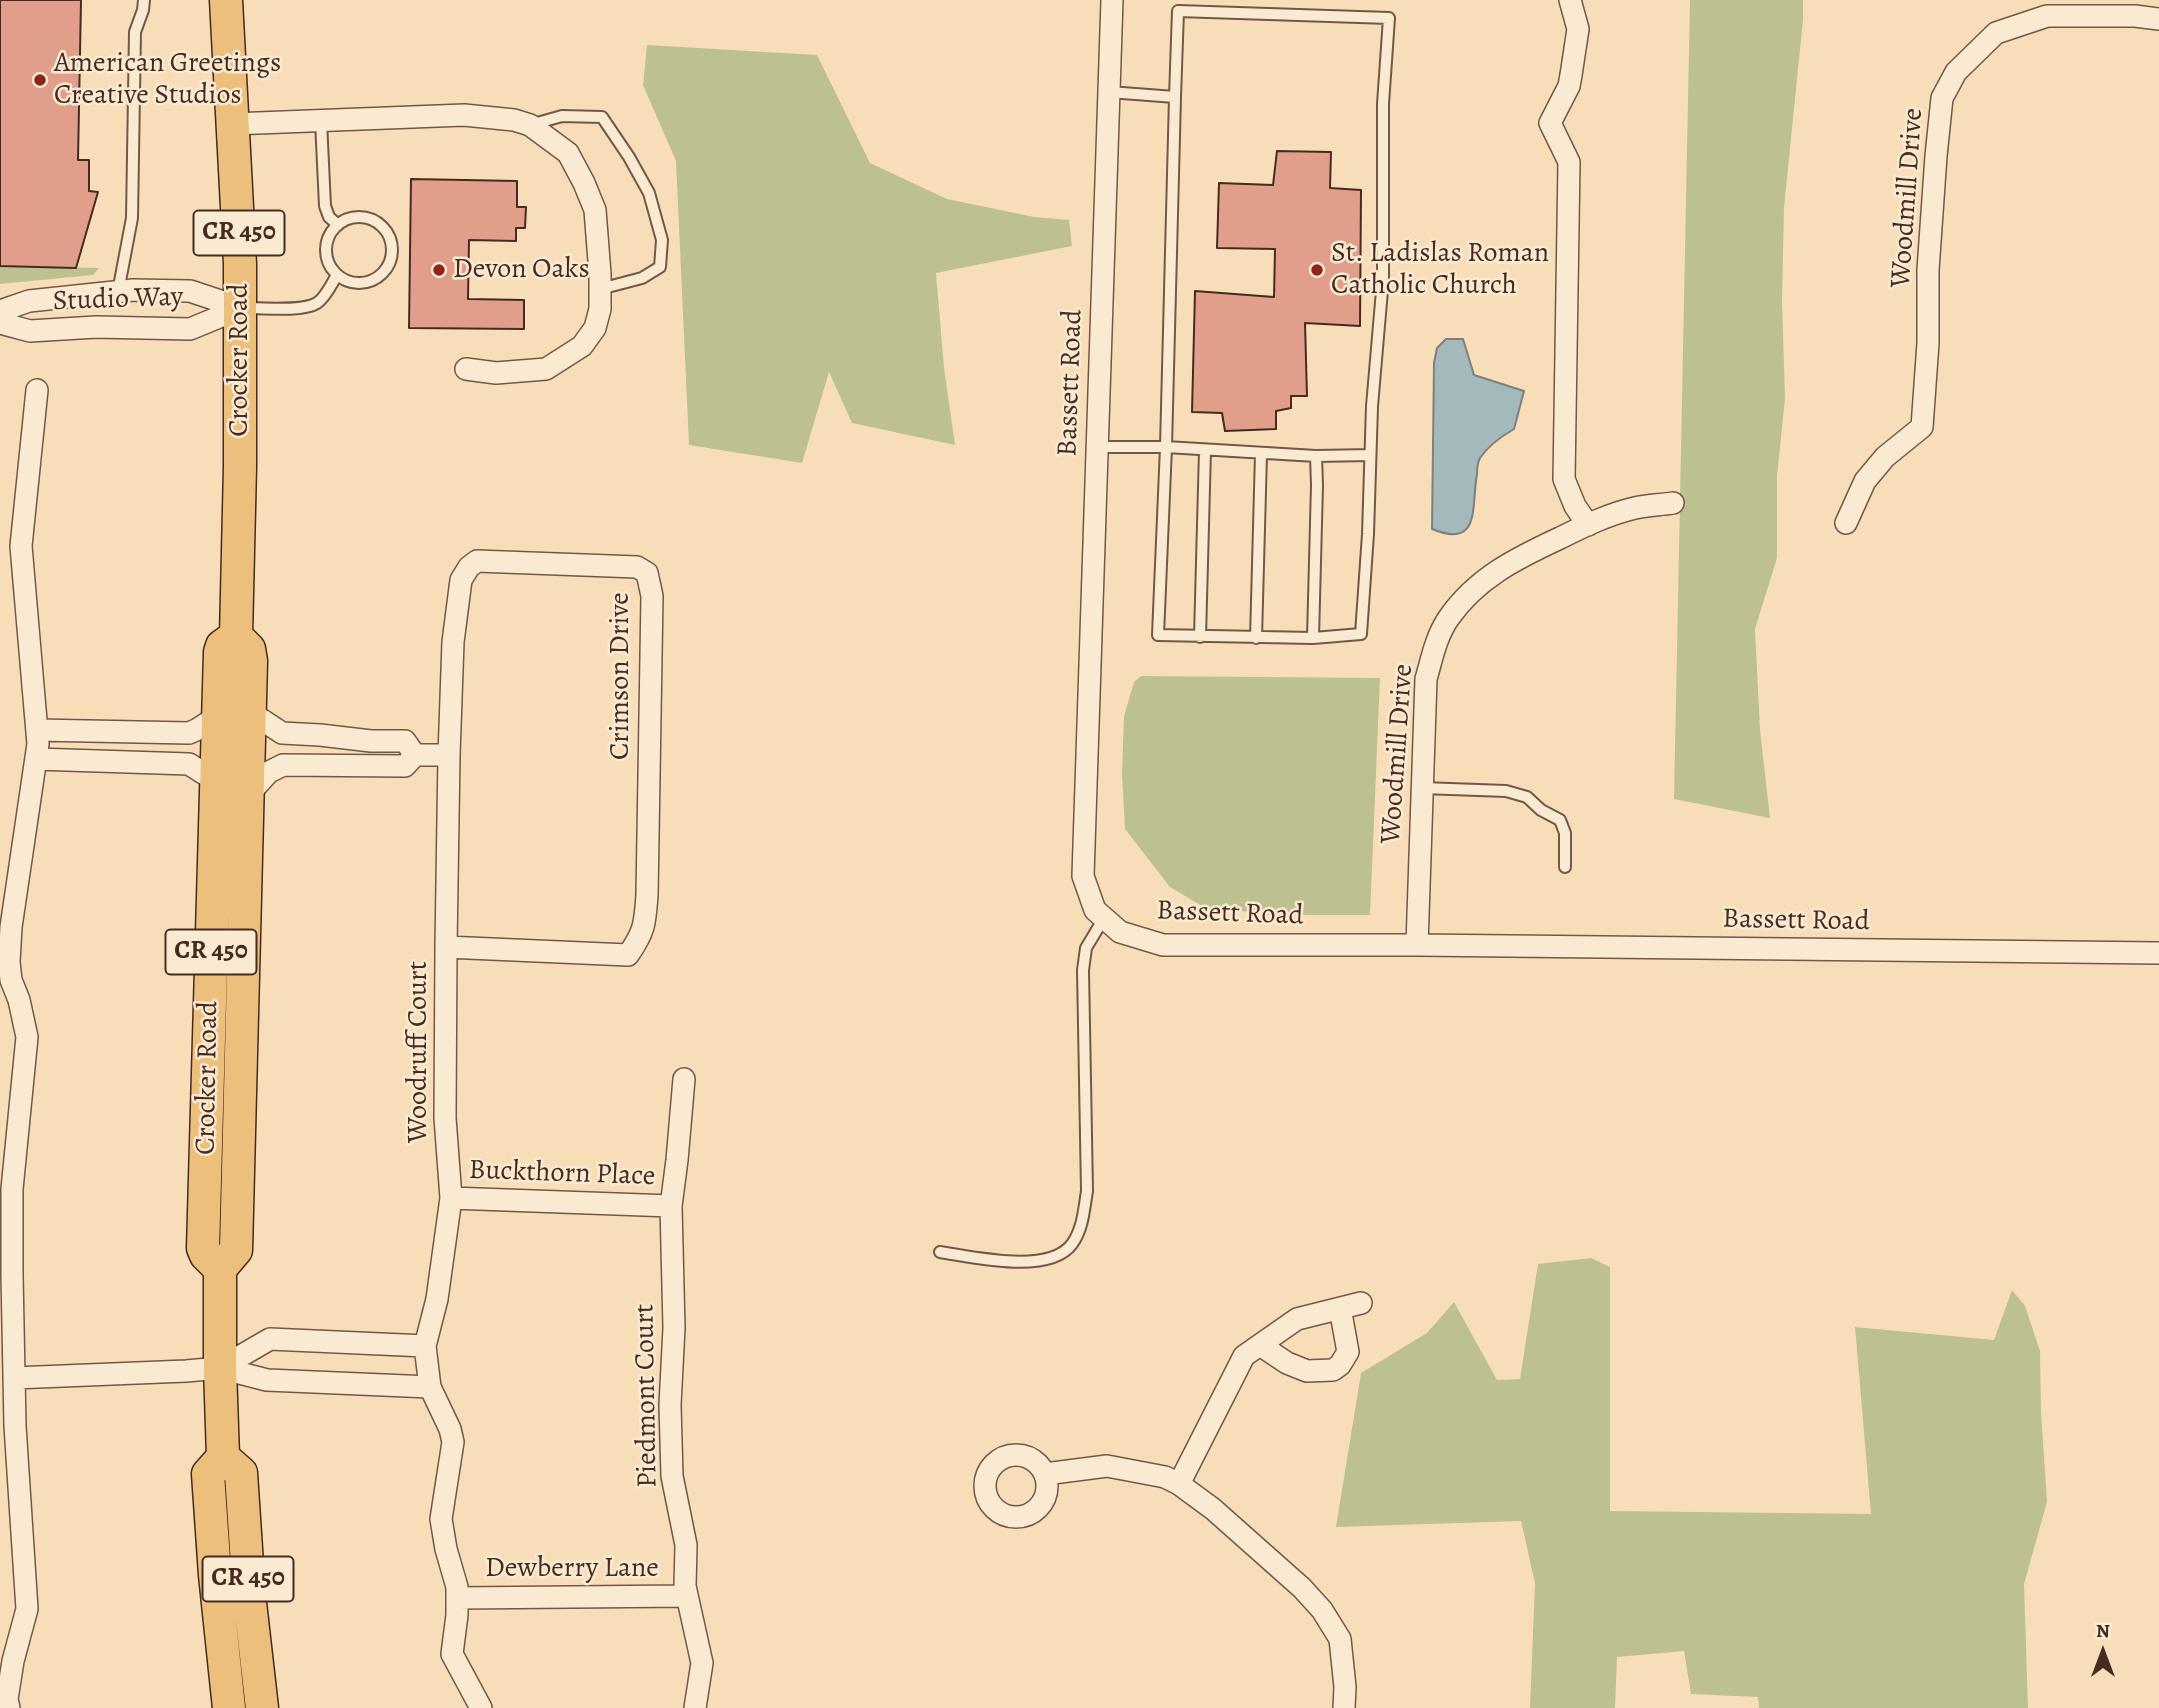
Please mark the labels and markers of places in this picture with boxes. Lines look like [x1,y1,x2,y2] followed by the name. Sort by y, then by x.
[54,47,281,113] place label: American Greetings Creative Studios
[32,72,48,88] marker: American Greetings Creative Studios
[1331,237,1549,303] place label: St. Ladislas Roman Catholic Church
[453,253,590,287] place label: Devon Oaks
[431,262,447,278] marker: Devon Oaks
[1309,262,1325,278] marker: St. Ladislas Roman Catholic Church

